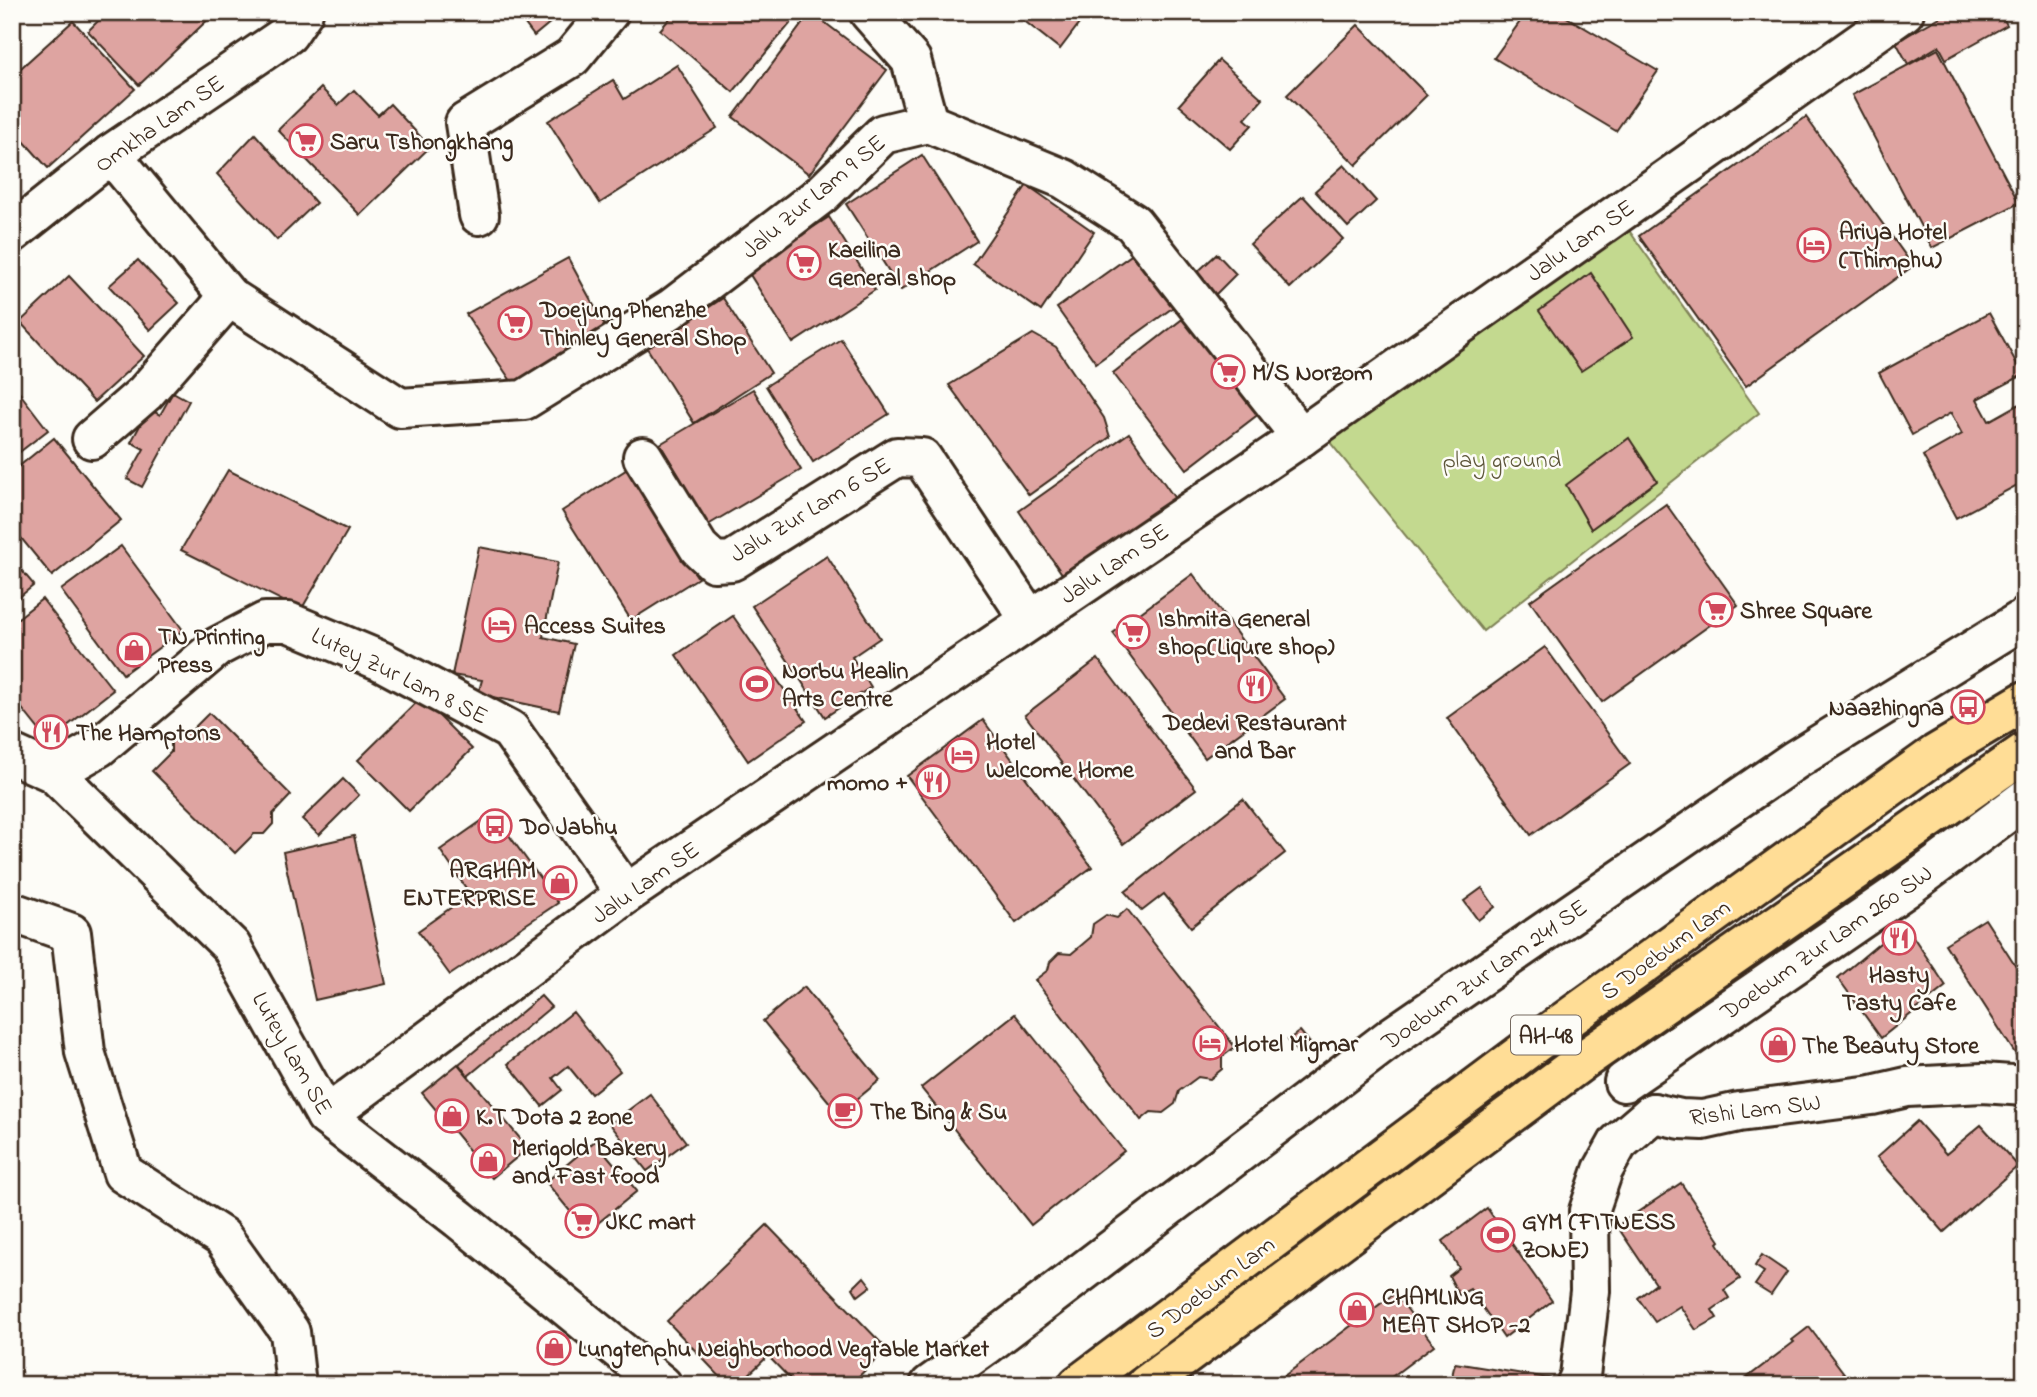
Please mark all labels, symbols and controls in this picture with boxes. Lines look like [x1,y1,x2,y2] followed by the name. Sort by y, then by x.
[88,67,233,183] street label: Omkha Lam SE
[287,122,325,160] supermarket icon: Saru Tshongkhang
[330,126,513,162] place label: Saru Tshongkhang
[735,127,894,269] street label: Jalu Zur Lam 9 SE
[1520,192,1643,292] street label: Jalu Lam SE
[1839,216,1947,279] place label: Ariya Hotel (Thimphu)
[1795,226,1833,264] hotel icon: Ariya Hotel (Thimphu)
[828,234,956,297] place label: Kaeilina General shop
[785,244,823,282] supermarket icon: Kaeilina General shop
[539,294,747,358] place label: Doejung Phenzhe Thinley General Shop
[496,304,534,342] supermarket icon: Doejung Phenzhe Thinley General Shop
[1209,353,1247,391] supermarket icon: M/S Norzom
[1252,357,1373,392] place label: M/S Norzom
[1443,444,1562,480] park label: play ground
[724,449,898,573] street label: Jalu Zur Lam 6 SE
[1054,516,1177,614] street label: Jalu Lam SE
[1697,591,1735,629] supermarket icon: Shree Square
[1740,595,1873,630] place label: Shree Square
[1158,603,1334,666] place label: Ishmita General shop(Liqure shop)
[480,606,518,644] hotel icon: Access Suites
[524,610,666,645] place label: Access Suites
[1114,613,1152,651] supermarket icon: Ishmita General shop(Liqure shop)
[304,619,493,736] street label: Lutey Zur Lam 8 SE
[158,621,265,684] place label: TN Printing Press
[115,631,153,669] shop icon: TN Printing Press
[782,655,908,718] place label: Norbu Healin Arts Centre
[738,665,776,703] sports icon: Norbu Healin Arts Centre
[1236,667,1274,705] restaurant icon: Dedevi Restaurant and Bar
[1949,688,1987,726] bus stop icon: Naazhingna
[1829,692,1944,728] place label: Naazhingna
[1162,707,1348,770] place label: Dedevi Restaurant and Bar
[32,713,70,751] restaurant icon: The Hamptons
[76,717,221,752] place label: The Hamptons
[986,726,1135,789] place label: Hotel Welcome Home
[943,736,981,774] hotel icon: Hotel Welcome Home
[914,763,952,801] restaurant icon: momo +
[827,767,908,802] place label: momo +
[476,807,514,845] bus stop icon: Do Jabhu
[519,811,618,846] place label: Do Jabhu
[585,834,708,934] street label: Jalu Lam SE
[402,854,536,917] place label: ARGHAM ENTERPRISE
[1713,857,1941,1031] street label: Doebum Zur Lam 260 SW
[541,864,579,902] shop icon: ARGHAM ENTERPRISE
[1374,892,1596,1061] street label: Doebum Zur Lam 241 SE
[1594,892,1739,1010] street label: S Doebum Lam
[1880,919,1918,957] restaurant icon: Hasty Tasty Cafe
[1842,959,1957,1023] place label: Hasty Tasty Cafe
[241,986,340,1123] street label: Lutey Lam SE
[1511,1016,1581,1054] road number: AH-48
[1191,1024,1229,1062] hotel icon: Hotel Migmar
[1759,1026,1797,1064] shop icon: The Beauty Store
[1234,1028,1359,1064] place label: Hotel Migmar
[1802,1030,1980,1066] place label: The Beauty Store
[1688,1086,1823,1137] street label: Rishi Lam SW
[826,1092,864,1130] cafe icon: The Bing & Su
[870,1096,1007,1132] place label: The Bing & Su
[433,1097,471,1135] shop icon: K.T Dota 2 zone
[476,1101,634,1136] place label: K.T Dota 2 zone
[512,1132,666,1195] place label: Merigold Bakery and Fast food
[469,1142,507,1180] shop icon: Merigold Bakery and Fast food
[563,1202,601,1240] supermarket icon: JKC mart
[606,1206,697,1241] place label: JKC mart
[1522,1206,1675,1269] place label: GYM (FITNESS ZONE)
[1479,1216,1517,1254] sports icon: GYM (FITNESS ZONE)
[1140,1229,1283,1349] street label: S Doebum Lam
[1382,1281,1530,1344] place label: CHAMLING MEAT SHOP -2
[1338,1291,1376,1329] shop icon: CHAMLING MEAT SHOP -2
[535,1329,573,1367] shop icon: Lungtenphu Neighborhood Vegtable Market
[578,1333,990,1369] place label: Lungtenphu Neighborhood Vegtable Market

